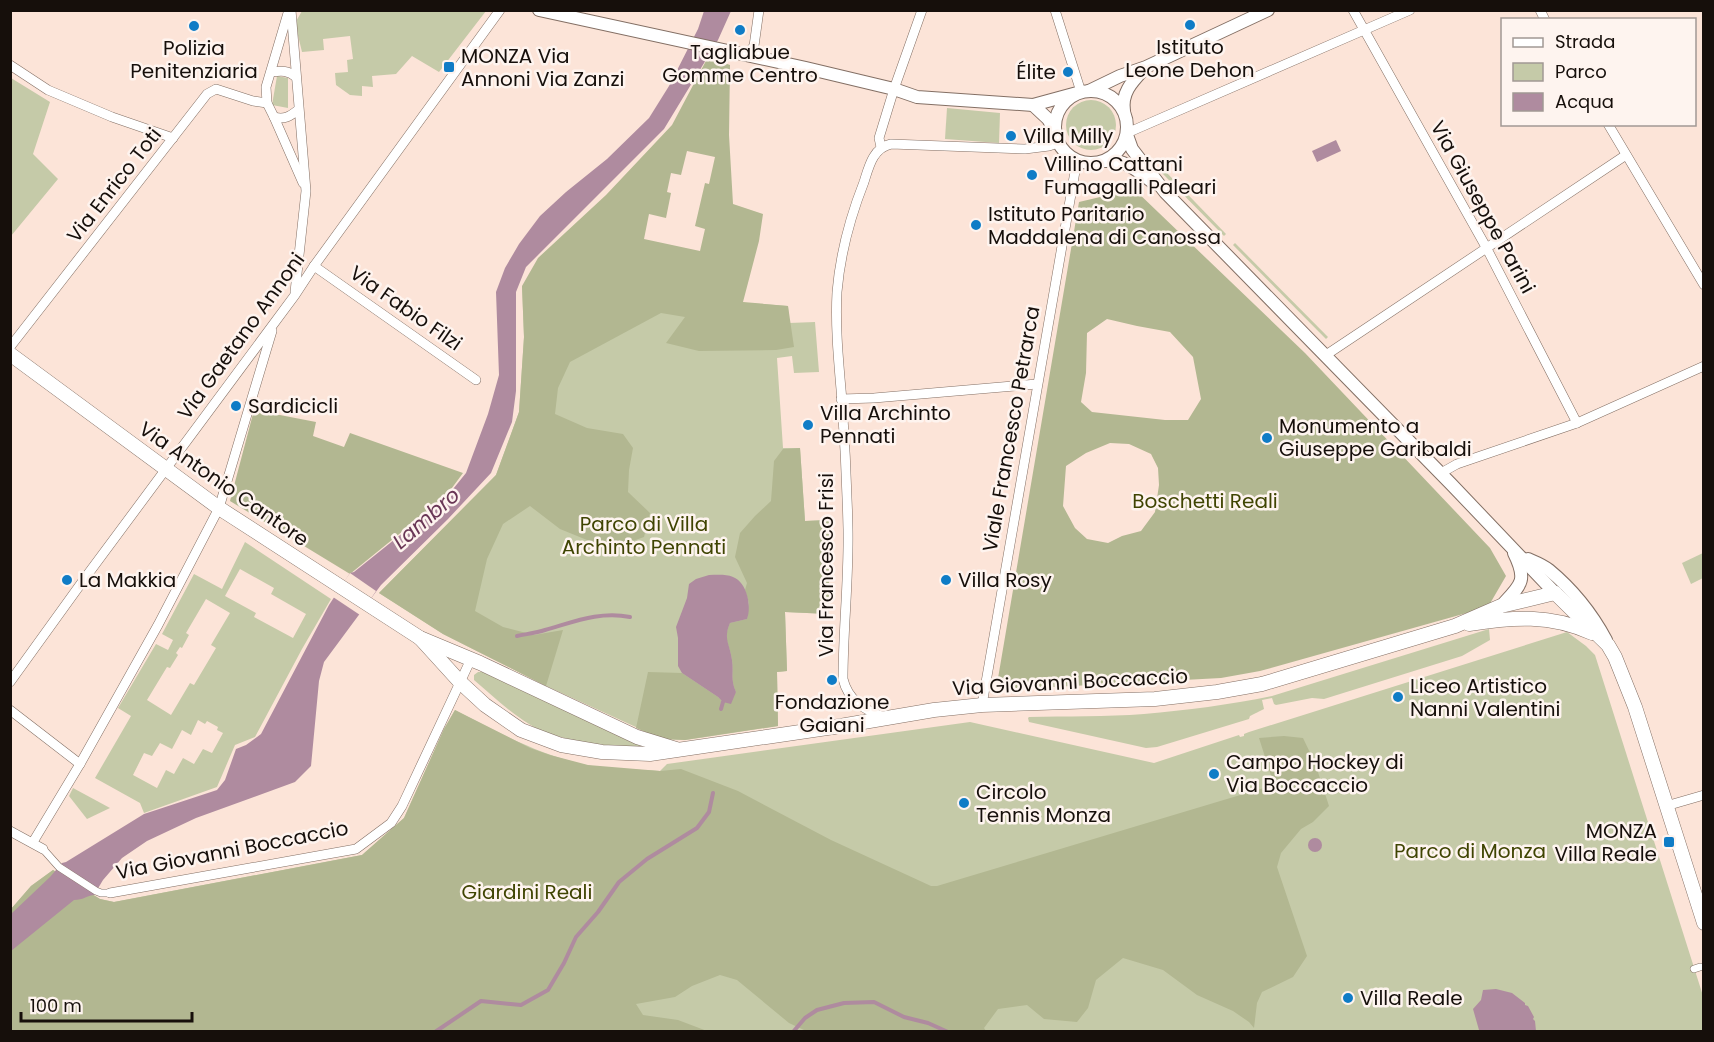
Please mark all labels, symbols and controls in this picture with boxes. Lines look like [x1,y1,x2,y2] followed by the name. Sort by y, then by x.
[1183,18,1197,32] marker: Istituto Leone Dehon
[1501,18,1696,126] legend
[187,19,201,33] marker: Polizia Penitenziaria
[733,23,747,37] marker: Tagliabue Gomme Centro
[1555,29,1615,54] text: Strada
[1125,33,1255,84] place label: Istituto Leone Dehon
[130,34,258,85] place label: Polizia Penitenziaria
[662,38,818,89] place label: Tagliabue Gomme Centro
[461,42,624,93] place label: MONZA Via Annoni Via Zanzi
[1016,58,1056,86] place label: Élite
[1555,59,1607,84] text: Parco
[442,60,456,74] marker: MONZA Via Annoni Via Zanzi
[1061,65,1075,79] marker: Élite
[1555,89,1614,114] text: Acqua
[1424,116,1542,298] street label: Via Giuseppe Parini
[60,122,168,248] street label: Via Enrico Toti
[1023,122,1113,150] place label: Villa Milly
[1004,129,1018,143] marker: Villa Milly
[1044,150,1216,201] place label: Villino Cattani Fumagalli Paleari
[1025,168,1039,182] marker: Villino Cattani Fumagalli Paleari
[988,200,1221,251] place label: Istituto Paritario Maddalena di Canossa
[969,218,983,232] marker: Istituto Paritario Maddalena di Canossa
[171,247,311,425] street label: Via Gaetano Annoni
[344,259,468,357] street label: Via Fabio Filzi
[976,304,1046,554] street label: Viale Francesco Petrarca
[248,392,338,420] place label: Sardicicli
[229,399,243,413] marker: Sardicicli
[820,399,951,450] place label: Villa Archinto Pennati
[1279,412,1472,463] place label: Monumento a Giuseppe Garibaldi
[134,415,314,553] street label: Via Antonio Cantore
[801,418,815,432] marker: Villa Archinto Pennati
[1260,431,1274,445] marker: Monumento a Giuseppe Garibaldi
[812,473,840,657] street label: Via Francesco Frisi
[386,481,466,555] water label: Lambro
[1132,487,1278,515] park label: Boschetti Reali
[562,510,726,561] park label: Parco di Villa Archinto Pennati
[79,566,176,594] place label: La Makkia
[958,566,1052,594] place label: Villa Rosy
[60,573,74,587] marker: La Makkia
[939,573,953,587] marker: Villa Rosy
[951,662,1189,702] street label: Via Giovanni Boccaccio
[1410,672,1561,723] place label: Liceo Artistico Nanni Valentini
[825,673,839,687] marker: Fondazione Gaiani
[775,688,889,739] place label: Fondazione Gaiani
[1391,690,1405,704] marker: Liceo Artistico Nanni Valentini
[1226,748,1404,799] place label: Campo Hockey di Via Boccaccio
[1207,767,1221,781] marker: Campo Hockey di Via Boccaccio
[976,778,1111,829] place label: Circolo Tennis Monza
[957,796,971,810] marker: Circolo Tennis Monza
[113,814,351,886] street label: Via Giovanni Boccaccio
[1554,817,1657,868] place label: MONZA Villa Reale
[1662,835,1676,849] marker: MONZA Villa Reale
[1394,837,1546,865] park label: Parco di Monza
[462,878,592,906] park label: Giardini Reali
[1360,984,1463,1012] place label: Villa Reale
[21,985,192,1023] scale bar
[1341,991,1355,1005] marker: Villa Reale
[30,993,82,1018] text: 100 m

